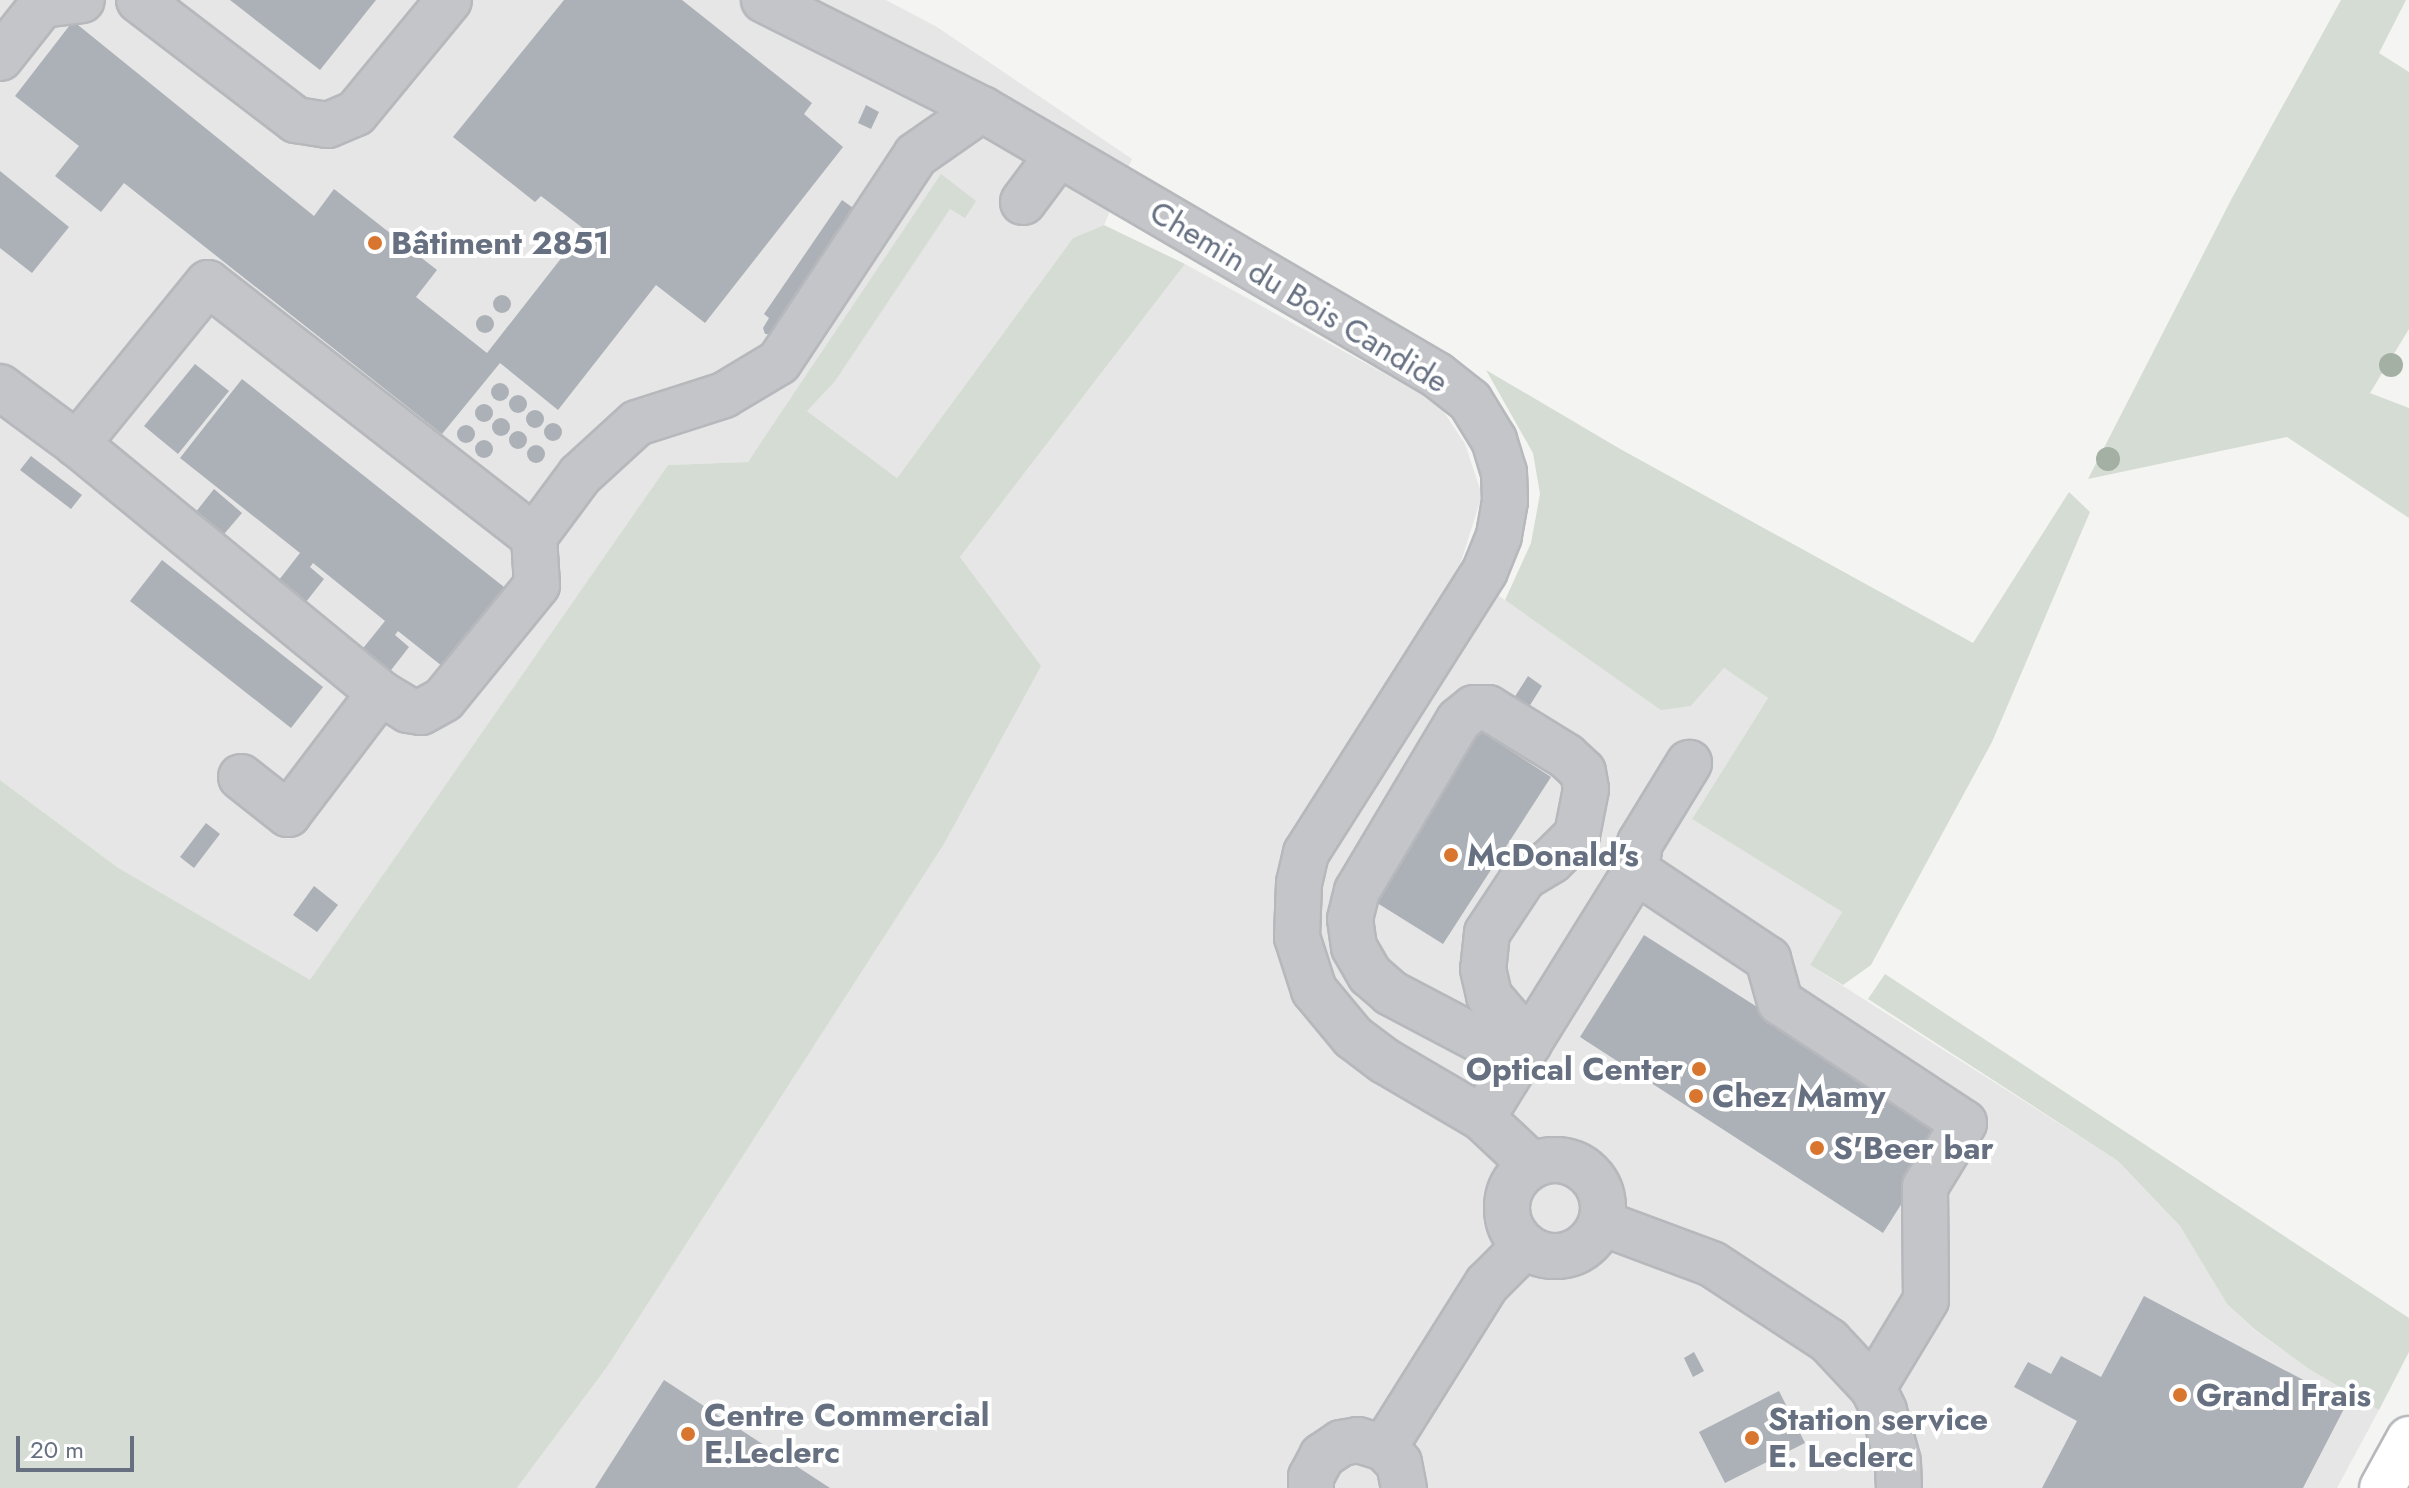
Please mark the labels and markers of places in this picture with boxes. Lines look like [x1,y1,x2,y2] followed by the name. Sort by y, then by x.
[391,224,609,262] place label: Bâtiment 2851
[366,234,384,252] marker: Bâtiment 2851
[1467,836,1639,874] place label: McDonald's
[1442,846,1460,864] marker: McDonald's
[1466,1050,1683,1088] place label: Optical Center
[1690,1060,1708,1078] marker: Optical Center
[1712,1077,1885,1115] place label: Chez Mamy
[1687,1087,1705,1105] marker: Chez Mamy
[1833,1129,1994,1167] place label: S'Beer bar
[1808,1139,1826,1157] marker: S'Beer bar
[2196,1376,2371,1414] place label: Grand Frais
[2171,1386,2189,1404] marker: Grand Frais
[704,1397,989,1472] place label: Centre Commercial E.Leclerc
[1768,1401,1988,1476] place label: Station service E. Leclerc
[679,1425,697,1443] marker: Centre Commercial E.Leclerc
[1743,1429,1761,1447] marker: Station service E. Leclerc

